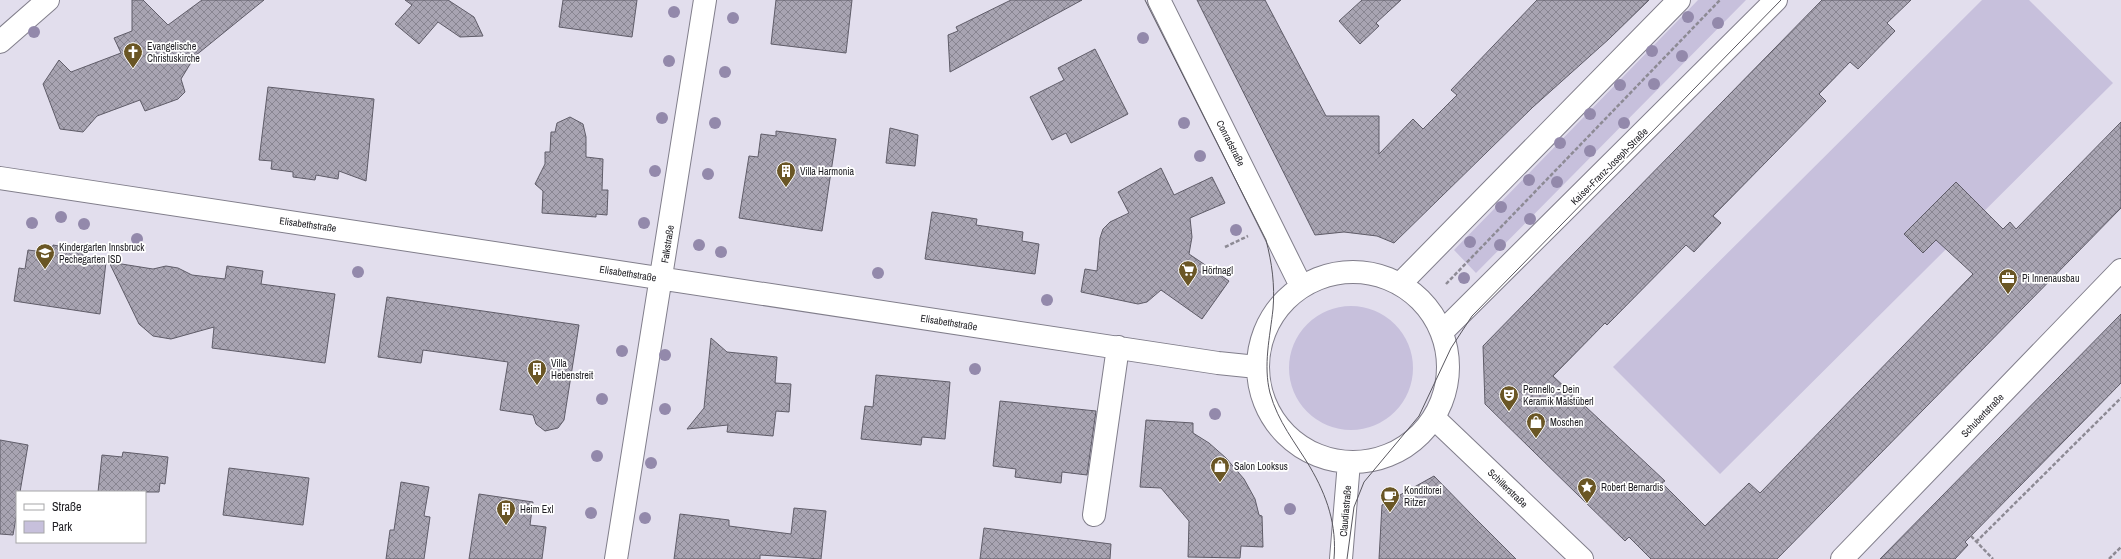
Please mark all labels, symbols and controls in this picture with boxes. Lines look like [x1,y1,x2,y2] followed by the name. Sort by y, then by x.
[147,40,200,65] place label: Evangelische Christuskirche
[122,41,144,69] church icon: Evangelische Christuskirche
[1213,118,1248,169] street label: Conradstraße
[1568,125,1651,208] street label: Kaiser-Franz-Joseph-Straße
[775,160,797,188] building icon: Villa Harmonia
[800,165,855,178] place label: Villa Harmonia
[279,214,338,235] street label: Elisabethstraße
[658,224,677,264] street label: Falkstraße
[59,241,145,266] place label: Kindergarten Innsbruck Pechegarten ISD
[34,242,56,270] school or university icon: Kindergarten Innsbruck Pechegarten ISD
[1177,259,1199,287] supermarket icon: Hörtnagl
[599,263,658,284] street label: Elisabethstraße
[1202,264,1233,277] place label: Hörtnagl
[1997,267,2019,295] office icon: Pi Innenausbau
[2022,272,2079,285] place label: Pi Innenausbau
[920,312,979,333] street label: Elisabethstraße
[551,357,594,382] place label: Villa Hebenstreit
[526,358,548,386] building icon: Villa Hebenstreit
[1523,383,1594,408] place label: Pennello - Dein Keramik Malstüberl
[1498,384,1520,412] theatre icon: Pennello - Dein Keramik Malstüberl
[1958,390,2007,440] street label: Schubertstraße
[1525,411,1547,439] shop icon: Moschen
[1550,416,1583,429] place label: Moschen
[1209,455,1231,483] shop icon: Salon Looksus
[1234,460,1288,473] place label: Salon Looksus
[1485,466,1531,511] street label: Schillerstraße
[1576,476,1598,504] place icon: Robert Bernardis
[1601,481,1663,494] place label: Robert Bernardis
[1337,484,1354,537] street label: Claudiastraße
[1404,484,1442,509] place label: Konditorei Ritzer
[1379,485,1401,513] cafe icon: Konditorei Ritzer
[16,491,146,543] legend
[495,498,517,526] building icon: Heim Exl
[52,499,82,515] text: Straße
[520,503,553,516] place label: Heim Exl
[52,519,72,535] text: Park

